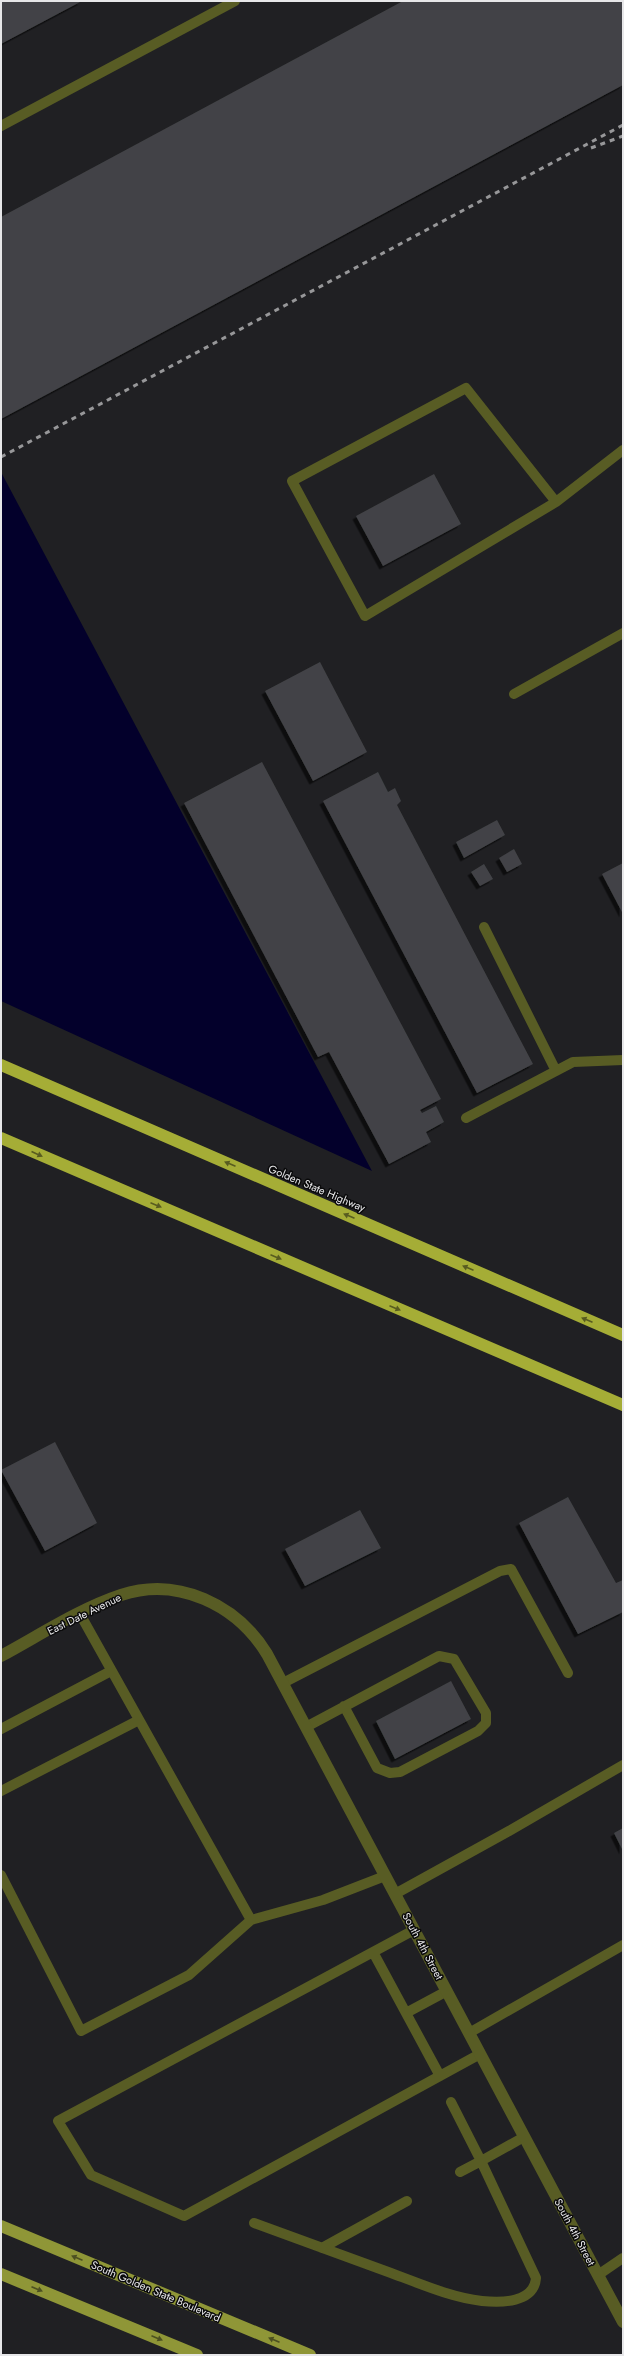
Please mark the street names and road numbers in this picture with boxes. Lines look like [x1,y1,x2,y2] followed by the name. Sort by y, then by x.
[266,1160,368,1216] street label: Golden State Highway
[44,1589,124,1639] street label: East Date Avenue
[399,1910,448,1983] street label: South 4th Street
[551,2196,600,2269] street label: South 4th Street
[89,2256,223,2326] street label: South Golden State Boulevard

